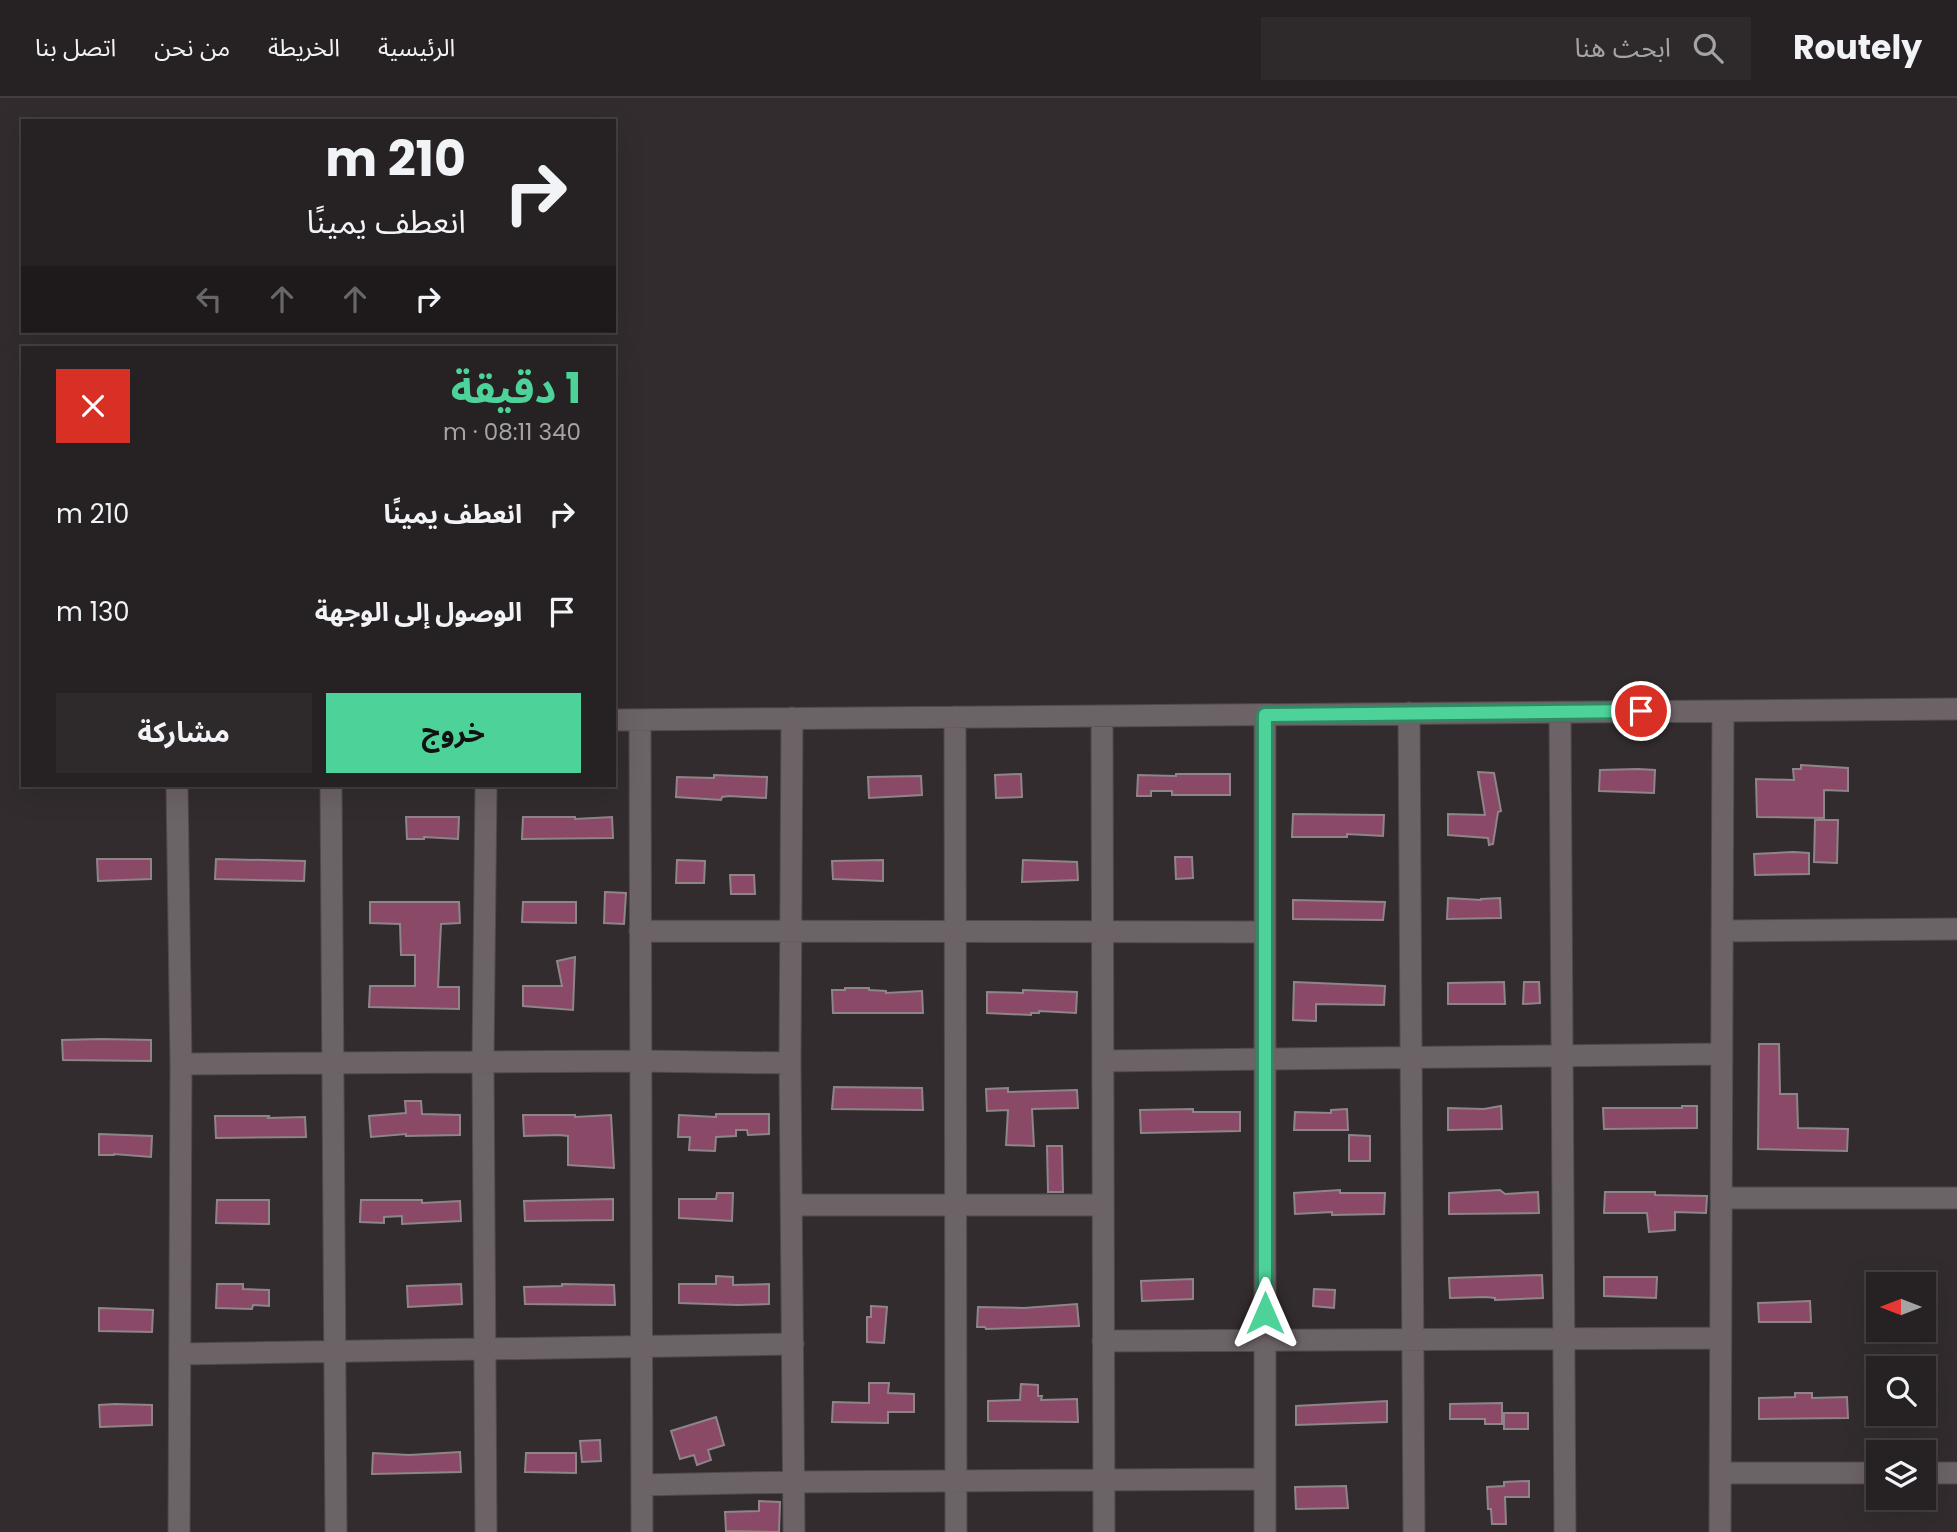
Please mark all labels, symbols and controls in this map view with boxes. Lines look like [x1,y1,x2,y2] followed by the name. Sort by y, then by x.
[1261,17,1751,80] search box
[1793,24,1922,71] text: Routely
[1689,29,1727,67] icon: search
[1574,30,1671,66] text: ابحث هنا
[35,31,116,64] text: اتصل بنا
[154,31,230,64] text: من نحن
[268,31,340,64] text: الخريطة
[378,31,455,64] text: الرئيسية
[325,125,466,193] text: 210 m
[490,147,581,238] icon: right
[306,199,466,244] text: انعطف يمينًا
[190,280,228,318] icon: left
[263,280,301,318] icon: ahead
[336,280,374,318] icon: ahead
[409,280,447,318] icon: right
[451,359,581,418] text: 1 دقيقة
[56,369,130,443] button: close
[443,416,581,448] text: 340 m · 08:11
[543,495,581,533] icon: right
[56,496,129,532] text: 210 m
[384,496,522,532] text: انعطف يمينًا
[543,593,581,631] icon: arrive
[56,594,130,630] text: 130 m
[315,594,522,630] text: الوصول إلى الوجهة
[1611,681,1671,741] pin
[1622,692,1660,730] icon: arrive
[56,693,312,773] button: مشاركة
[326,693,581,773] button: خروج
[1866,1272,1936,1342] north arrow
[1866,1272,1936,1510] map controls
[1228,1276,1302,1350] position arrow
[1866,1356,1936,1426] button: search
[1866,1440,1936,1510] button: layers

